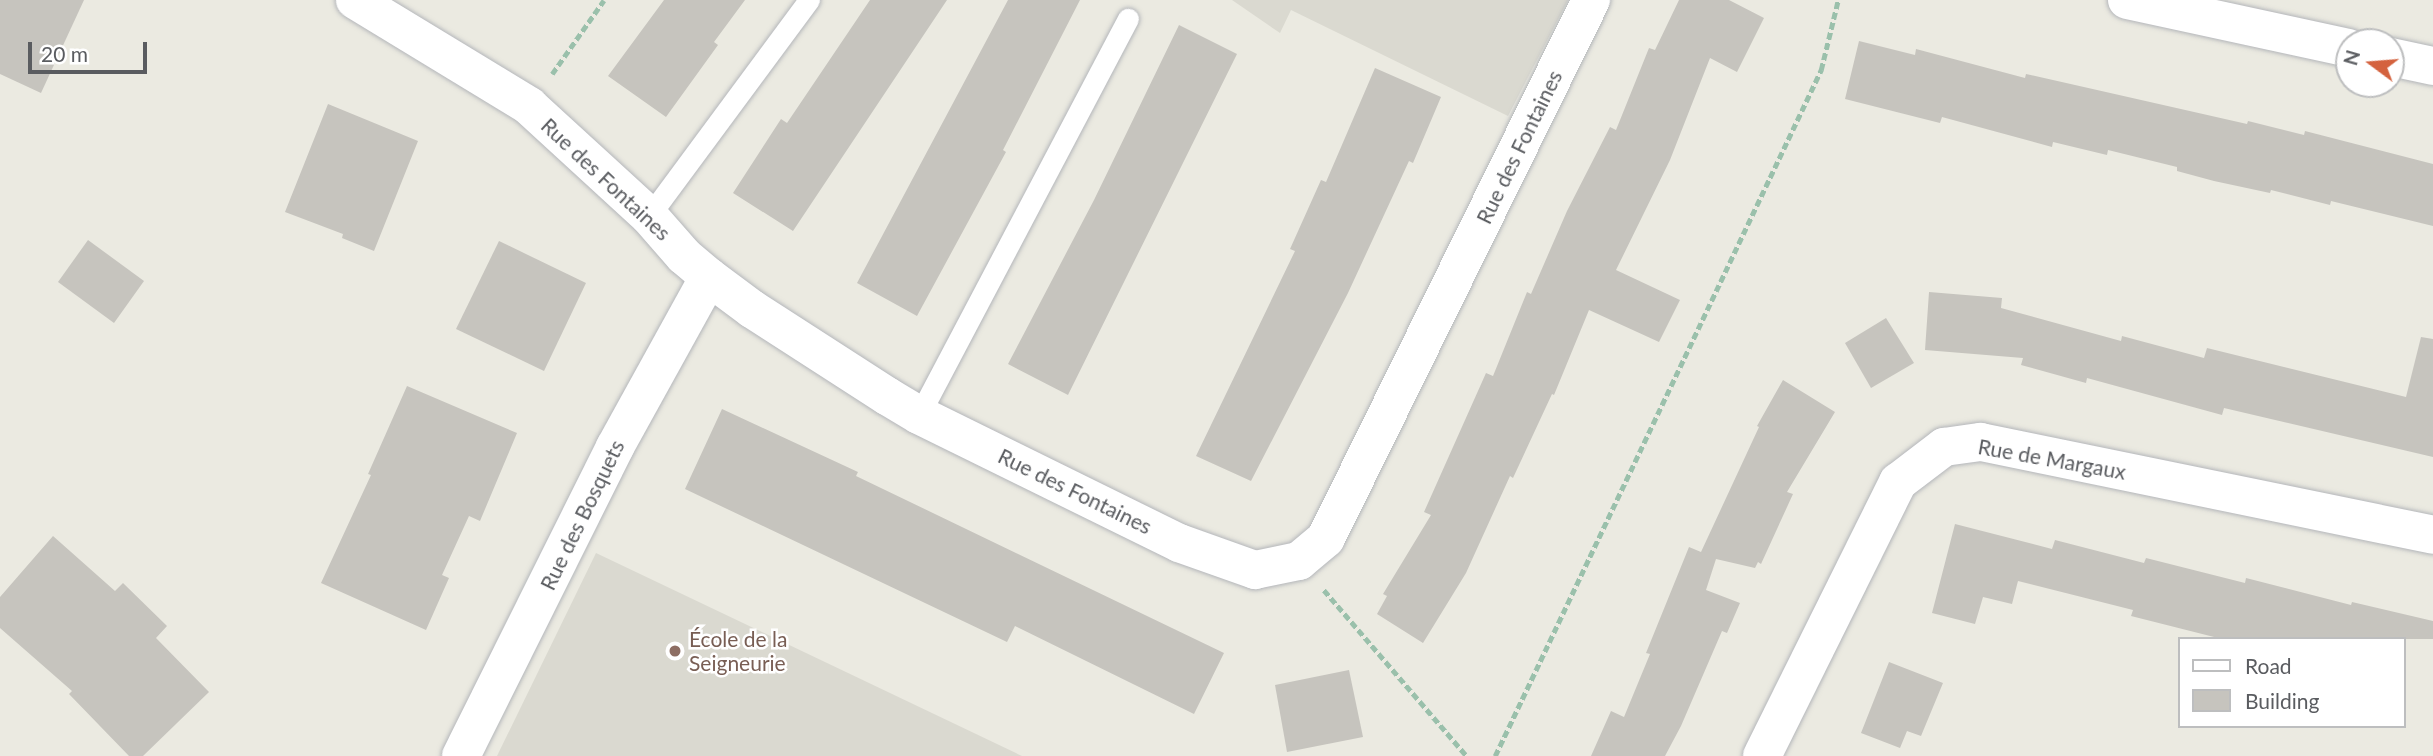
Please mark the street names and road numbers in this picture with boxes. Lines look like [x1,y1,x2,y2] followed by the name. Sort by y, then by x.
[1471,66,1567,228] street label: Rue des Fontaines
[536,113,676,245] street label: Rue des Fontaines
[1976,434,2128,484] street label: Rue de Margaux
[535,436,629,594] street label: Rue des Bosquets
[994,443,1156,539] street label: Rue des Fontaines

